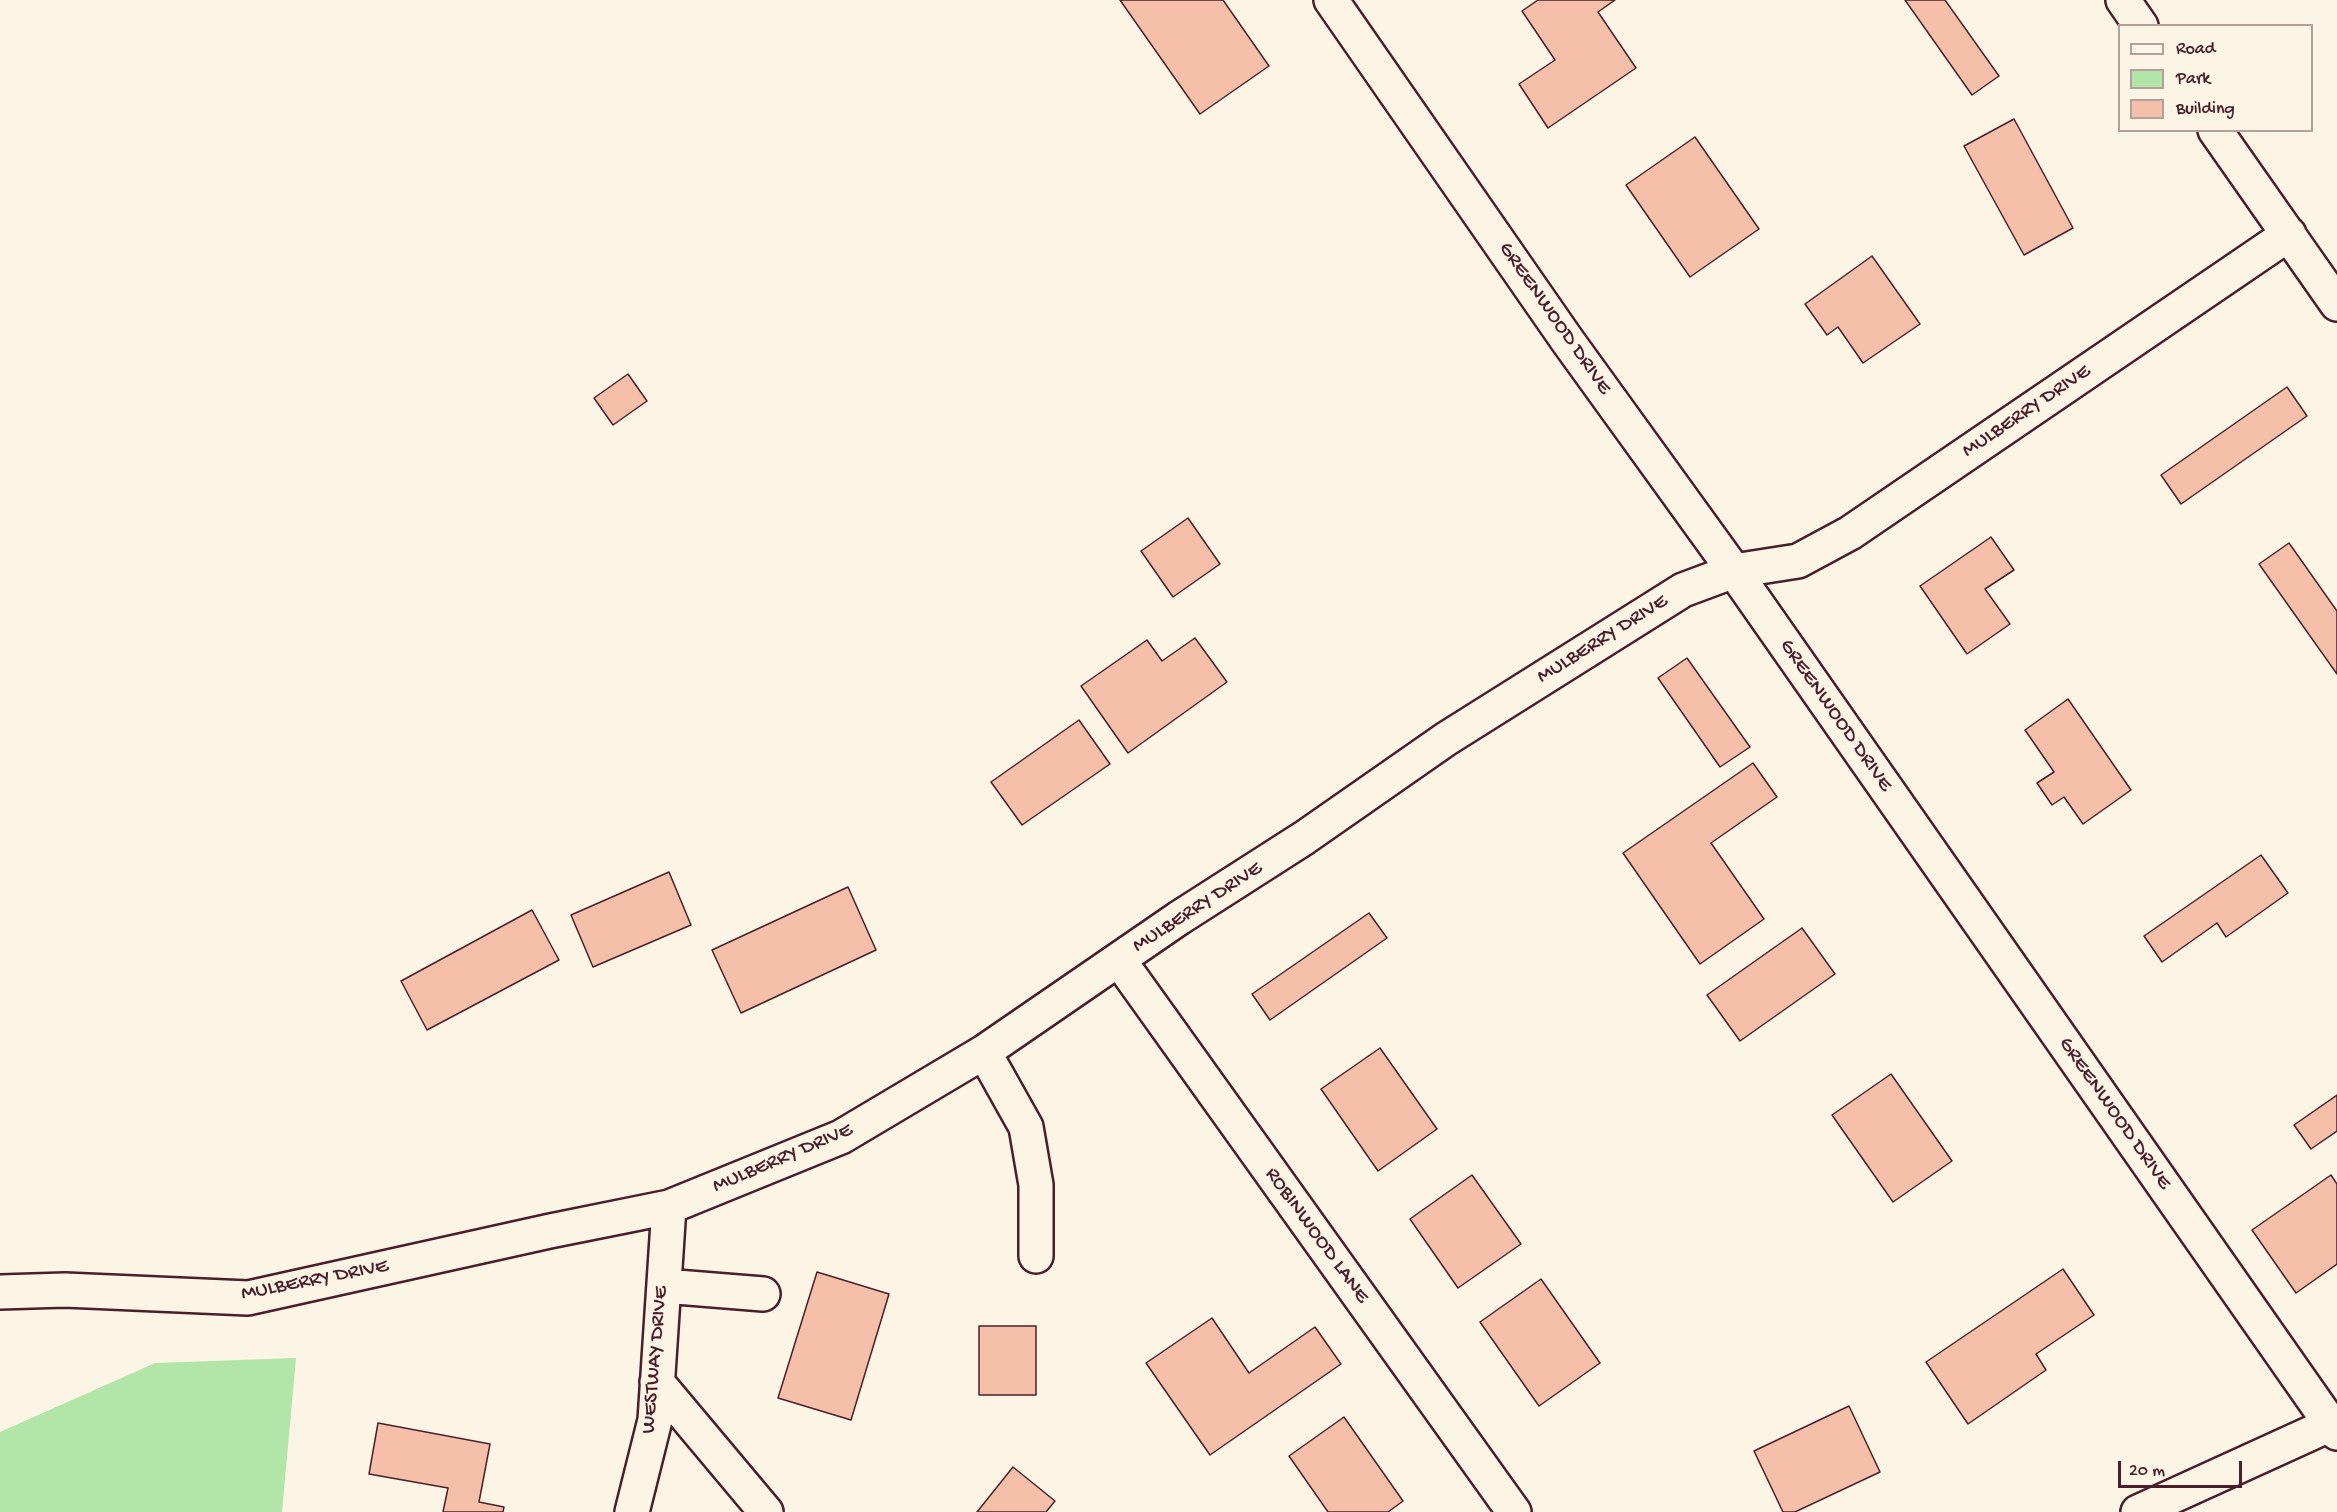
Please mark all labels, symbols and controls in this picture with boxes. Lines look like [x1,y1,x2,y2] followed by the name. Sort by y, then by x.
[2118,24,2313,132] legend
[2176,39,2215,60] text: Road
[2176,69,2210,90] text: Park
[2176,99,2235,120] text: Building
[1492,238,1616,400] street label: GREENWOOD DRIVE
[1958,360,2096,464] street label: MULBERRY DRIVE
[1533,590,1673,690] street label: MULBERRY DRIVE
[1773,635,1897,797] street label: GREENWOOD DRIVE
[1128,857,1268,959] street label: MULBERRY DRIVE
[2052,1033,2176,1195] street label: GREENWOOD DRIVE
[709,1118,857,1200] street label: MULBERRY DRIVE
[1258,1163,1374,1309] street label: ROBINWOOD LANE
[239,1254,391,1308] street label: MULBERRY DRIVE
[637,1285,675,1435] street label: WESTWAY DRIVE
[2121,1449,2246,1487] scale bar
[2129,1461,2165,1482] text: 20 m

